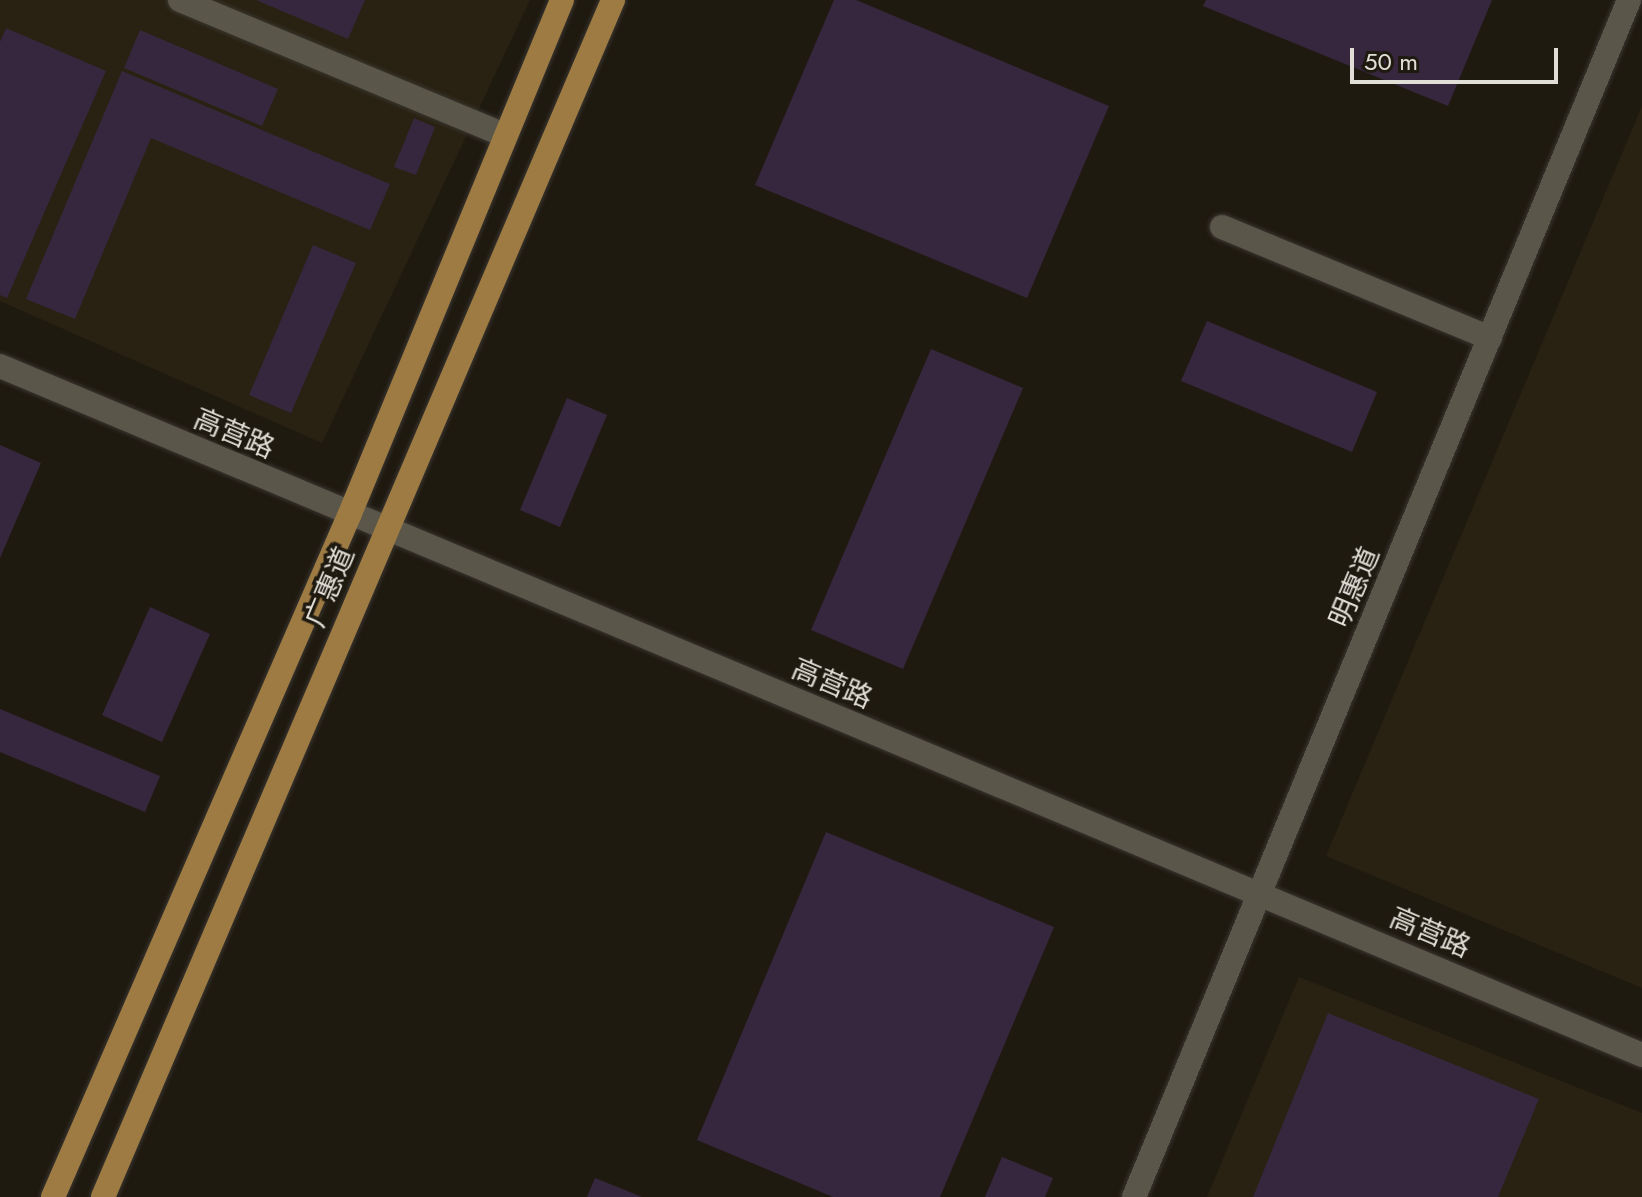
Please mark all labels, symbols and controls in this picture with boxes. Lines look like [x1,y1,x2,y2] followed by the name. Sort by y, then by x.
[1354,32,1562,82] scale bar
[1364,44,1418,79] text: 50 m
[189,402,279,466] street label: 高营路
[298,542,362,632] street label: 广惠道
[1323,542,1387,632] street label: 明惠道
[787,652,877,716] street label: 高营路
[1385,901,1475,965] street label: 高营路

